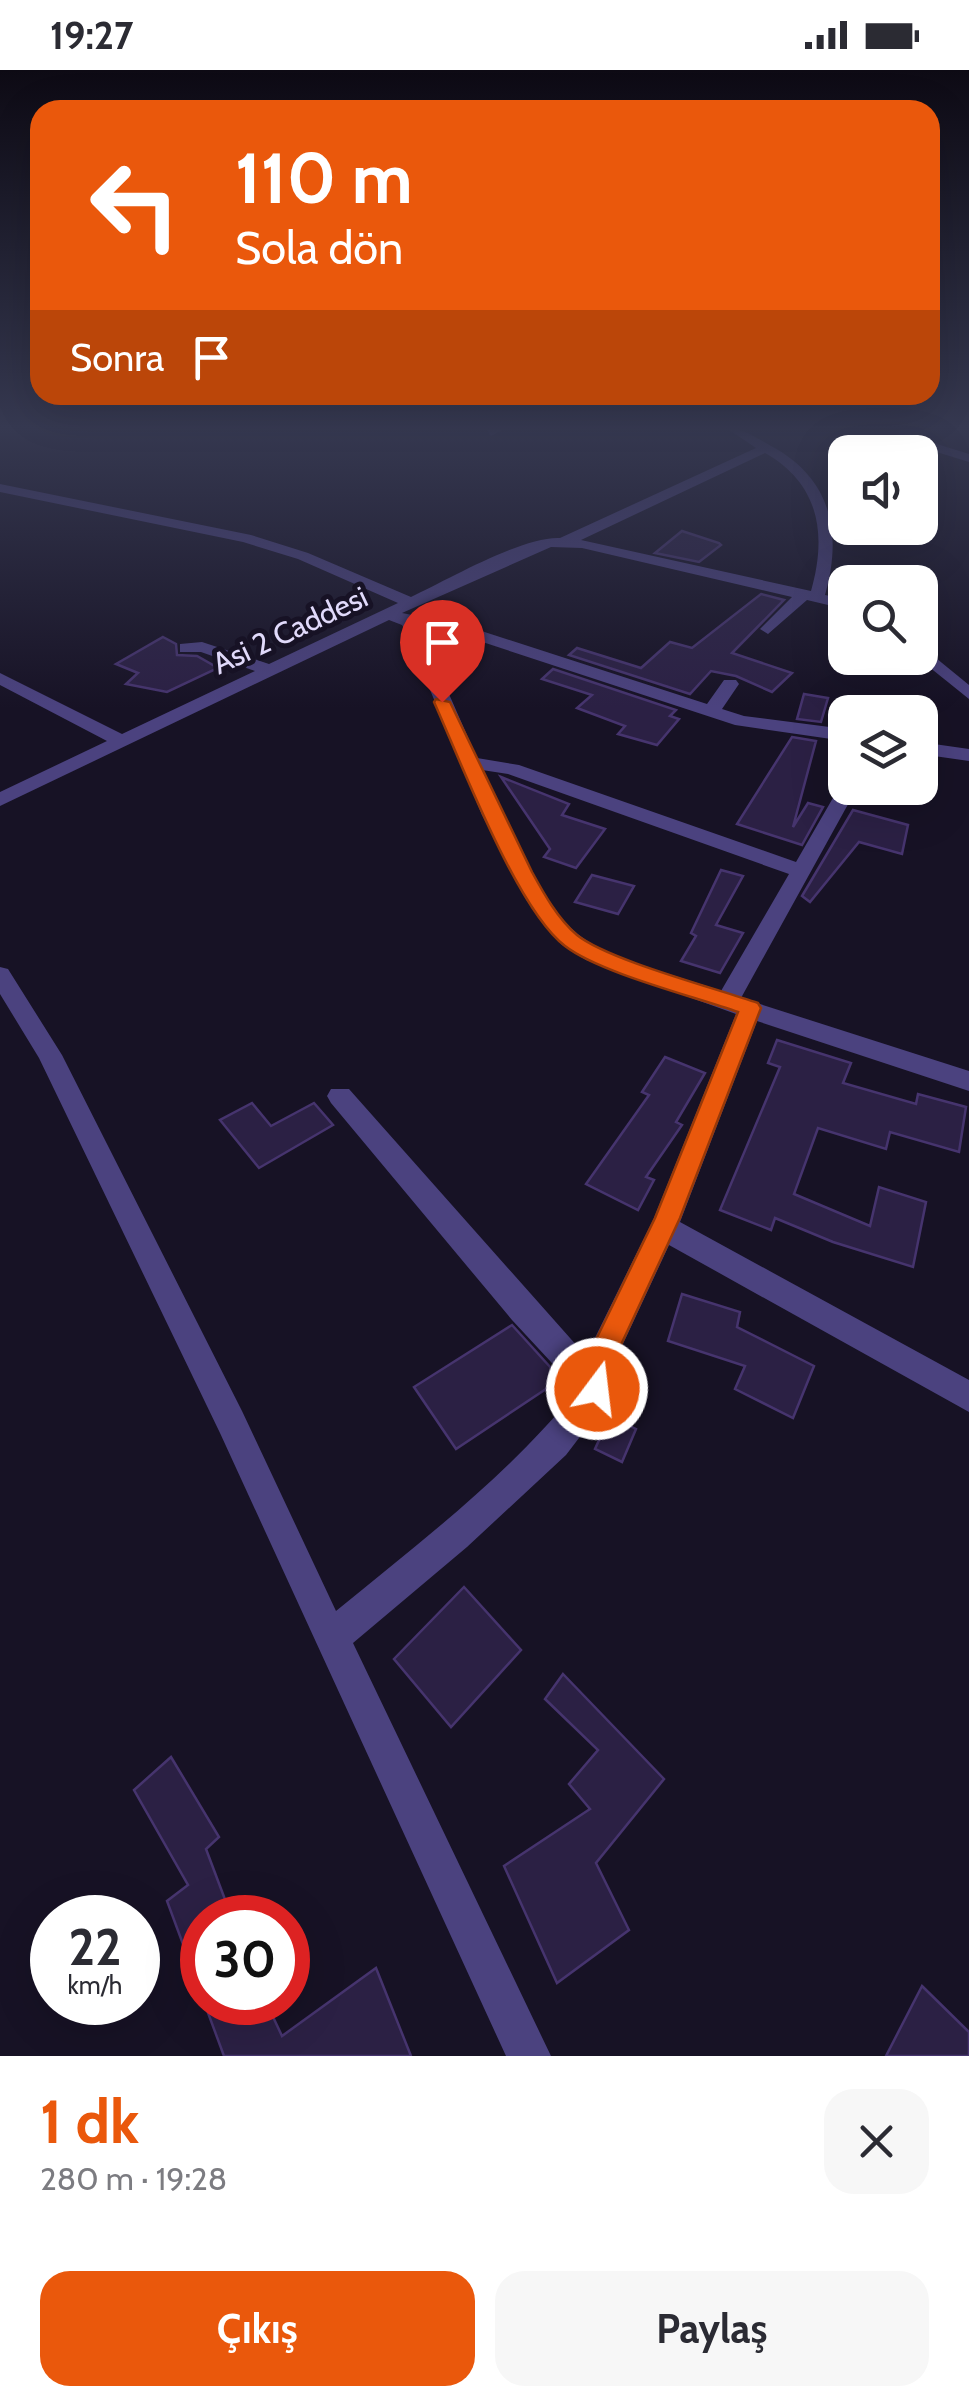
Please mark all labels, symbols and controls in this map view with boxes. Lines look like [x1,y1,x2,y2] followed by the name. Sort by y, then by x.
[50,12,133,59] text: 19:27
[235,135,413,221] text: 110 m
[70,140,200,270] icon: left
[235,221,403,275] text: Sola dön
[184,330,239,385] icon: arrive
[70,334,164,381] text: Sonra
[828,435,938,805] map controls
[828,435,938,545] button: sound
[828,565,938,675] button: search
[207,578,373,682] street label: Asi 2 Caddesi
[400,600,485,703] pin
[415,615,470,670] icon: arrive
[828,695,938,805] button: layers
[545,1337,649,1441] position arrow
[180,1895,310,2025] speed limit sign: 30
[69,1917,121,1978] text: 22
[68,1970,122,2000] text: km/h
[40,2085,139,2158] text: 1 dk
[824,2089,929,2194] button: close
[40,2159,227,2198] text: 280 m · 19:28
[40,2271,475,2386] button: Çıkış
[495,2271,929,2386] button: Paylaş

